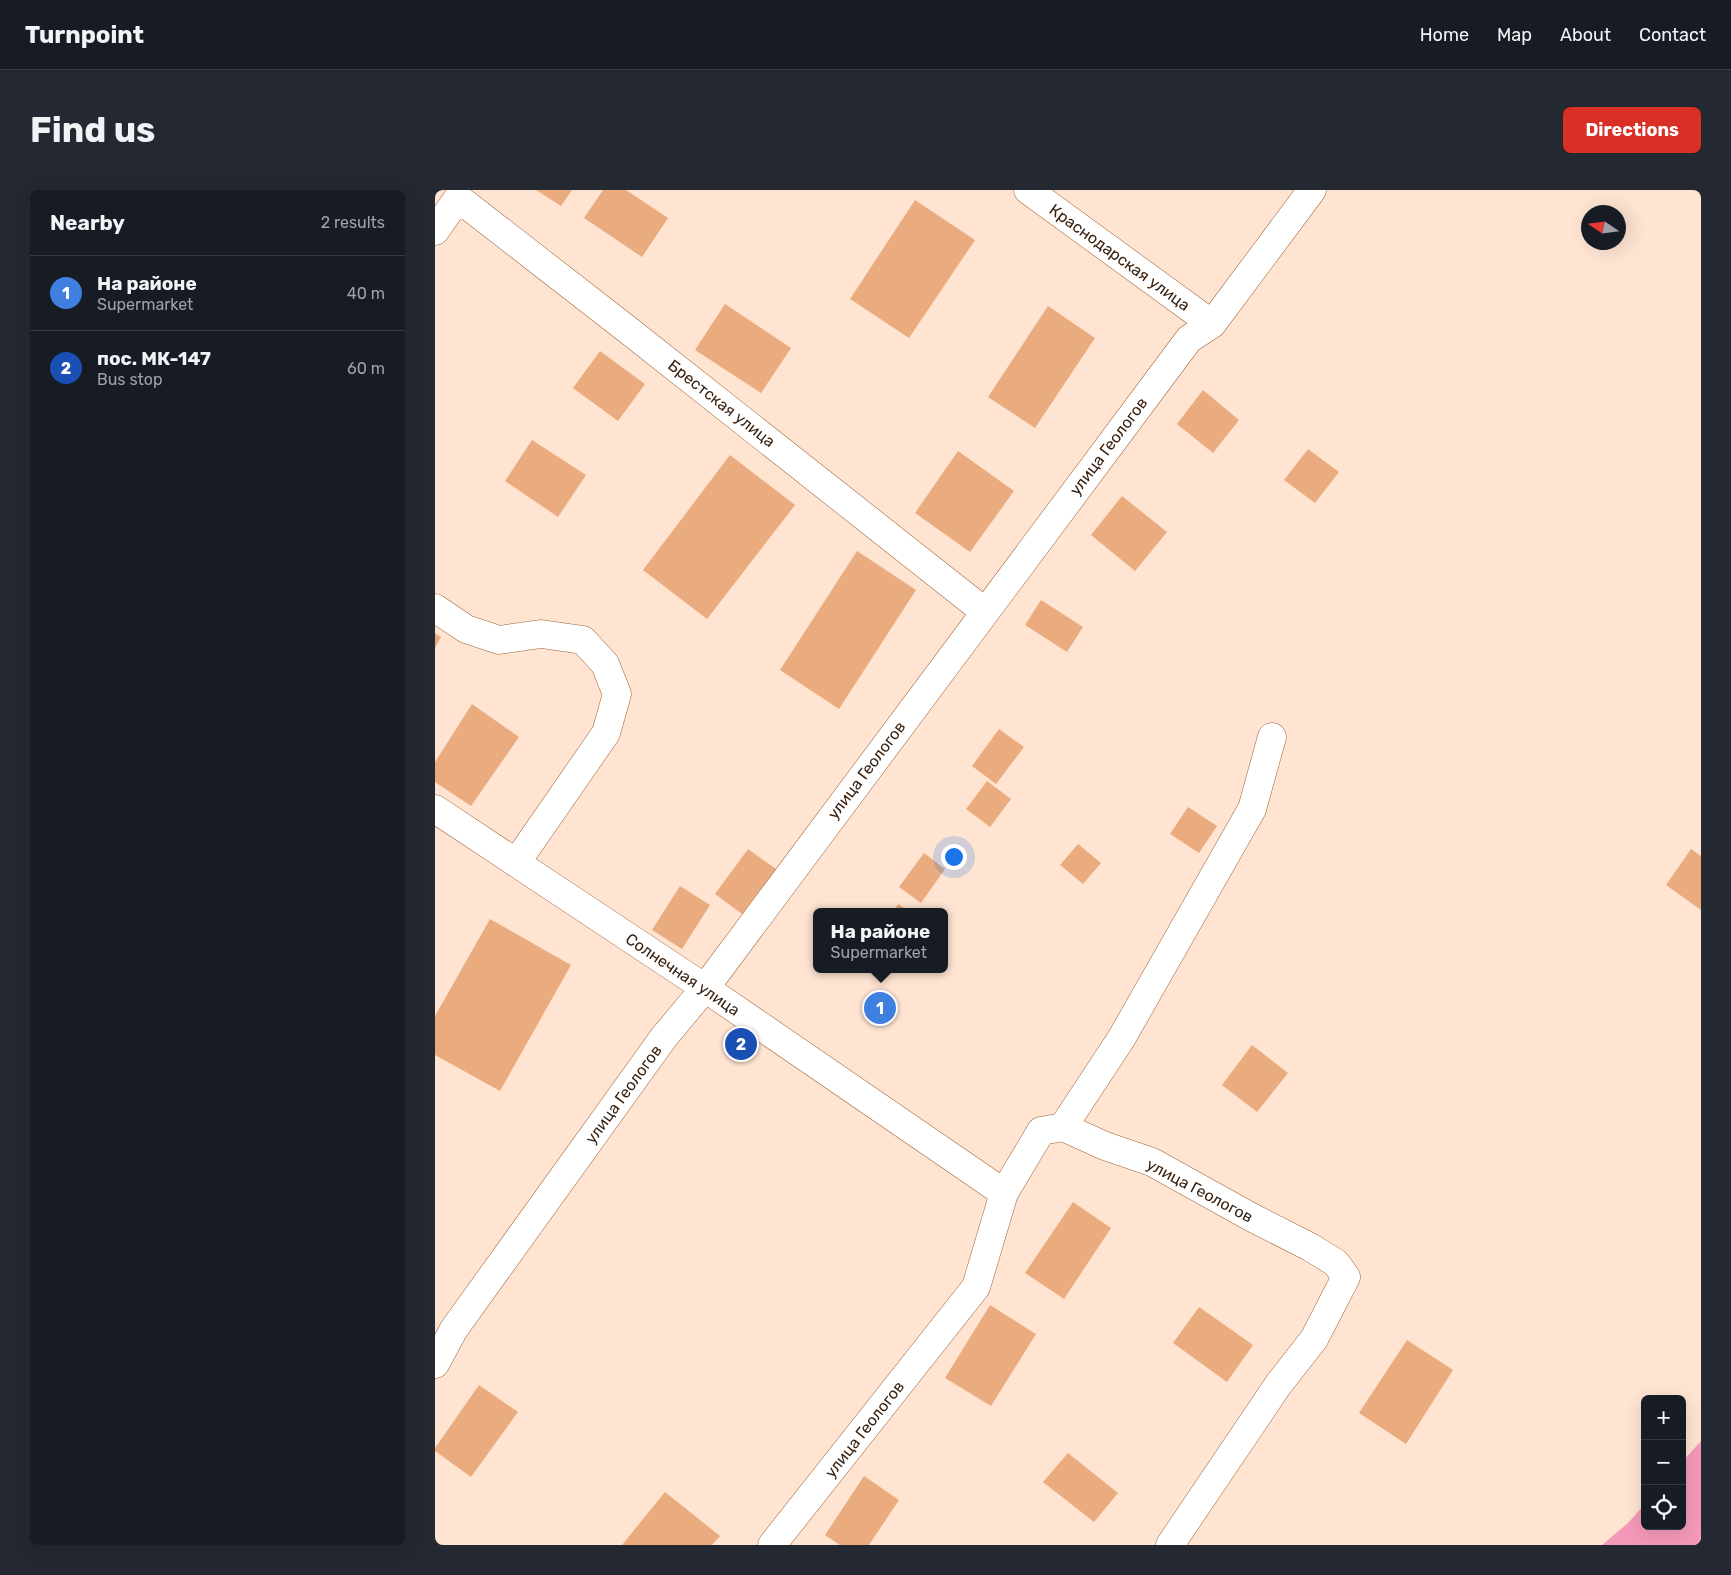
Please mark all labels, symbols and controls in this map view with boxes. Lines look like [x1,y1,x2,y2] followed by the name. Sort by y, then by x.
[25,21,144,49] text: Turnpoint
[1420,24,1469,46] text: Home
[1497,24,1532,46] text: Map
[1560,24,1611,46] text: About
[1639,24,1706,46] text: Contact
[1563,107,1701,153] button: Directions
[30,109,155,151] text: Find us
[1046,200,1194,315] street label: Краснодарская улица
[1581,205,1626,250] north arrow
[50,210,125,235] text: Nearby
[321,213,385,232] text: 2 results
[97,272,197,295] text: На районе
[62,284,70,303] text: 1
[347,284,385,303] text: 40 m
[97,295,193,314] text: Supermarket
[97,347,211,370] text: пос. МК-147
[664,356,779,451] street label: Брестская улица
[61,359,71,378] text: 2
[347,359,385,378] text: 60 m
[97,370,163,389] text: Bus stop
[1065,394,1151,499] street label: улица Геологов
[823,718,909,823] street label: улица Геологов
[941,844,967,870] your location
[813,908,948,973] popup
[831,920,930,943] text: На районе
[622,929,743,1020] street label: Солнечная улица
[831,943,927,962] text: Supermarket
[864,989,896,1027] pin: 1
[725,1025,757,1063] pin: 2
[581,1041,666,1147] street label: улица Геологов
[1143,1154,1256,1226] street label: улица Геологов
[821,1377,908,1482] street label: улица Геологов
[1641,1395,1686,1530] map controls
[1641,1395,1686,1440] button: +
[1641,1440,1686,1485] button: −
[1641,1485,1686,1530] button: locate

